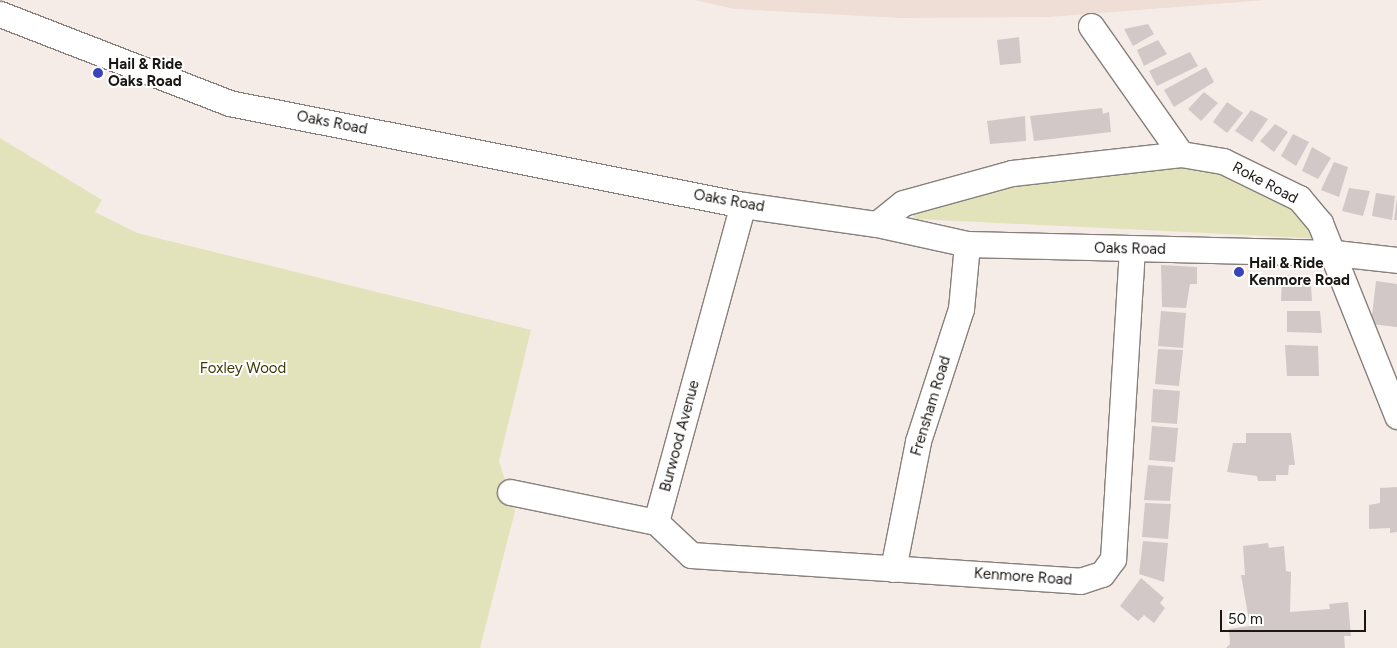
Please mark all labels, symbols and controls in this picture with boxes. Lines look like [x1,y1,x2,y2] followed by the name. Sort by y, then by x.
[108,55,183,90] place label: Hail & Ride Oaks Road
[92,67,104,79] marker: Hail & Ride Oaks Road
[295,107,369,139] street label: Oaks Road
[1229,158,1301,208] street label: Roke Road
[692,186,766,216] street label: Oaks Road
[1094,239,1166,259] street label: Oaks Road
[1249,254,1350,289] place label: Hail & Ride Kenmore Road
[1233,266,1245,278] marker: Hail & Ride Kenmore Road
[907,354,955,458] street label: Frensham Road
[200,360,286,378] park label: Foxley Wood
[656,378,704,494] street label: Burwood Avenue
[973,565,1073,589] street label: Kenmore Road
[1222,600,1368,632] scale bar
[1228,610,1263,628] text: 50 m

